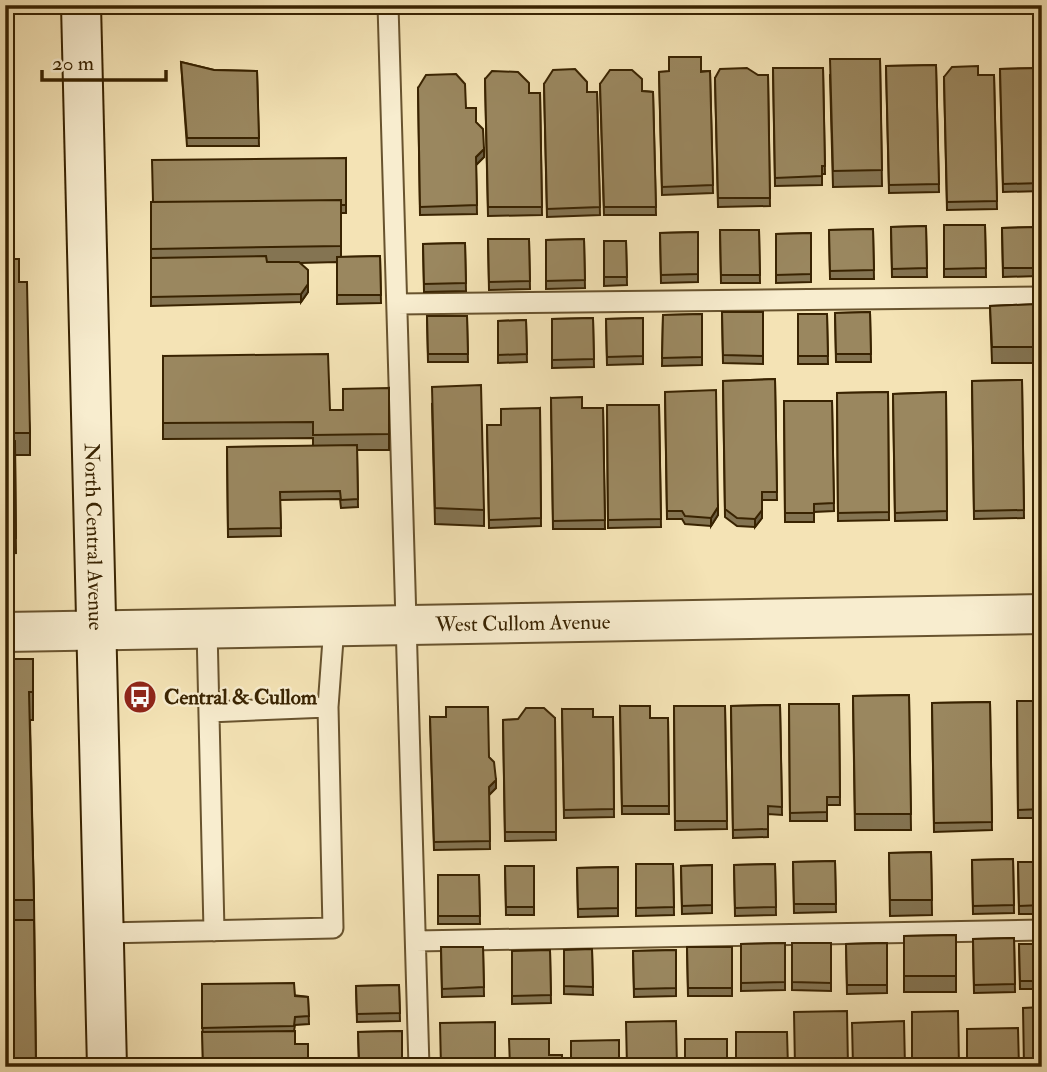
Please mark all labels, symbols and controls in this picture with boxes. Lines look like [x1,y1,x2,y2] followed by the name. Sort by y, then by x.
[42,38,166,82] scale bar
[52,50,94,77] text: 20 m
[78,443,109,631] street label: North Central Avenue
[434,608,611,639] street label: West Cullom Avenue
[121,678,159,716] bus stop icon: Central & Cullom
[164,684,318,711] place label: Central & Cullom

